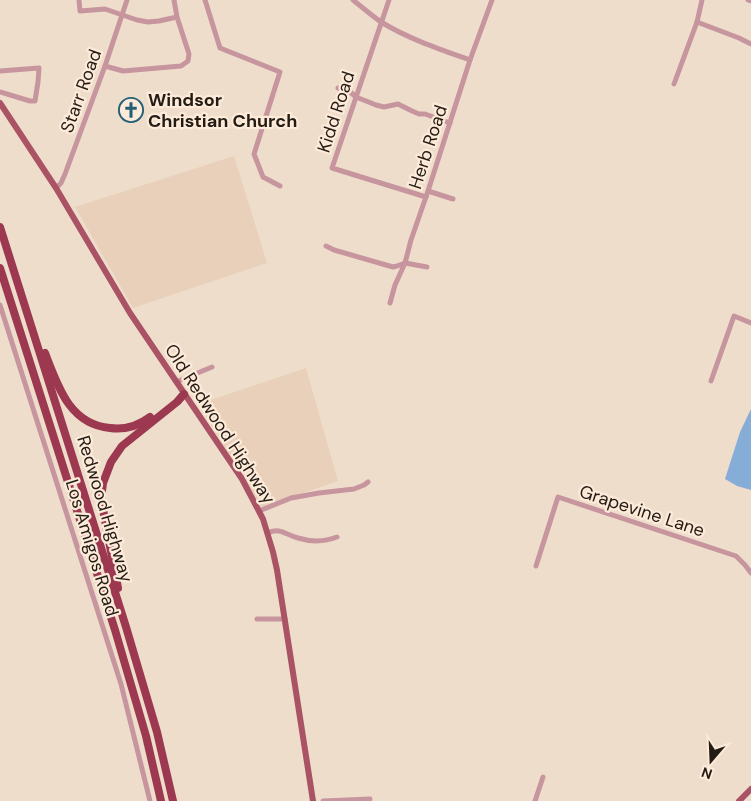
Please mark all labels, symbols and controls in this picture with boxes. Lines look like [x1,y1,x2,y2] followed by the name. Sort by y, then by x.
[55,46,107,136] street label: Starr Road
[312,68,360,156] street label: Kidd Road
[148,88,297,133] place label: Windsor Christian Church
[118,97,144,123] church icon: Windsor Christian Church
[403,102,453,192] street label: Herb Road
[159,339,281,509] street label: Old Redwood Highway
[71,433,139,585] street label: Redwood Highway
[60,477,124,619] street label: Los Amigos Road
[576,479,708,543] street label: Grapevine Lane
[686,736,736,786] north arrow
[699,763,715,783] text: N

